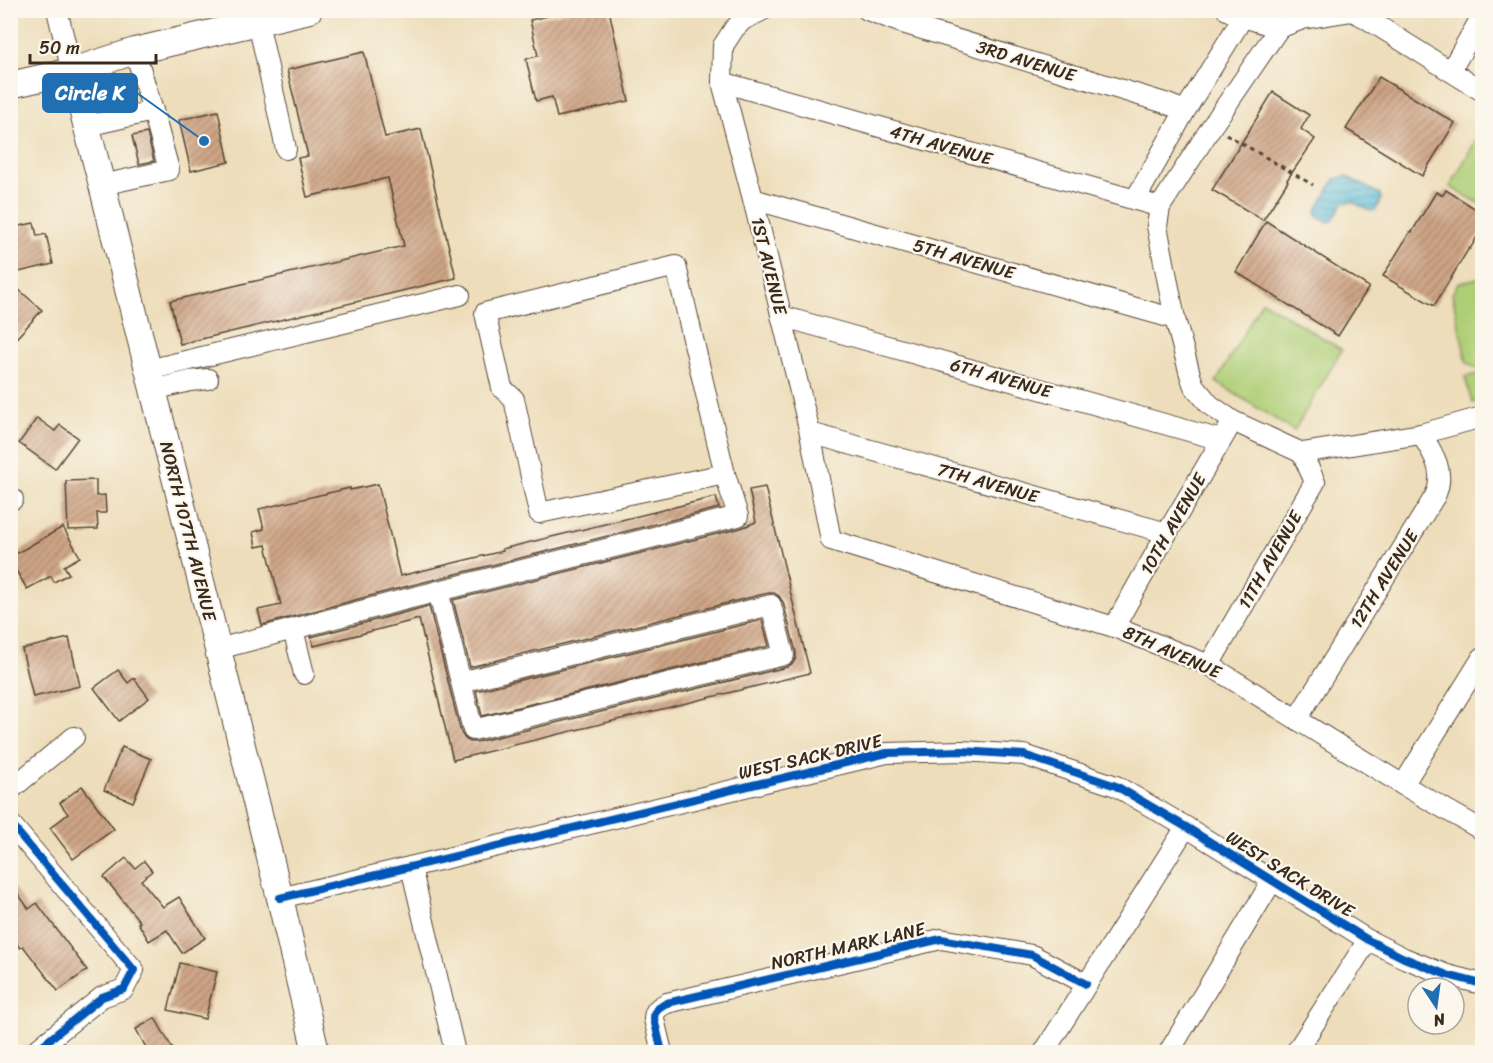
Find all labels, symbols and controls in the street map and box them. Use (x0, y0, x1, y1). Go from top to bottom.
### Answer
scale bar (30, 27, 156, 65)
street label: 3RD AVENUE (972, 31, 1081, 92)
text: 50 m (39, 32, 80, 64)
callout: Circle K (43, 74, 137, 112)
text: Circle K (54, 76, 127, 111)
street label: 4TH AVENUE (886, 115, 997, 175)
street label: 1ST AVENUE (741, 214, 797, 319)
street label: 5TH AVENUE (909, 229, 1020, 289)
street label: 6TH AVENUE (947, 348, 1056, 408)
street label: NORTH 107TH AVENUE (150, 438, 226, 625)
street label: 7TH AVENUE (934, 453, 1043, 513)
street label: 10TH AVENUE (1131, 466, 1216, 581)
street label: 11TH AVENUE (1229, 504, 1312, 615)
street label: 12TH AVENUE (1341, 522, 1428, 635)
street label: 8TH AVENUE (1118, 616, 1227, 688)
street label: WEST SACK DRIVE (735, 725, 886, 789)
street label: WEST SACK DRIVE (1219, 822, 1361, 927)
street label: NORTH MARK LANE (768, 912, 929, 979)
north arrow (1406, 976, 1466, 1036)
text: N (1430, 1005, 1449, 1036)

